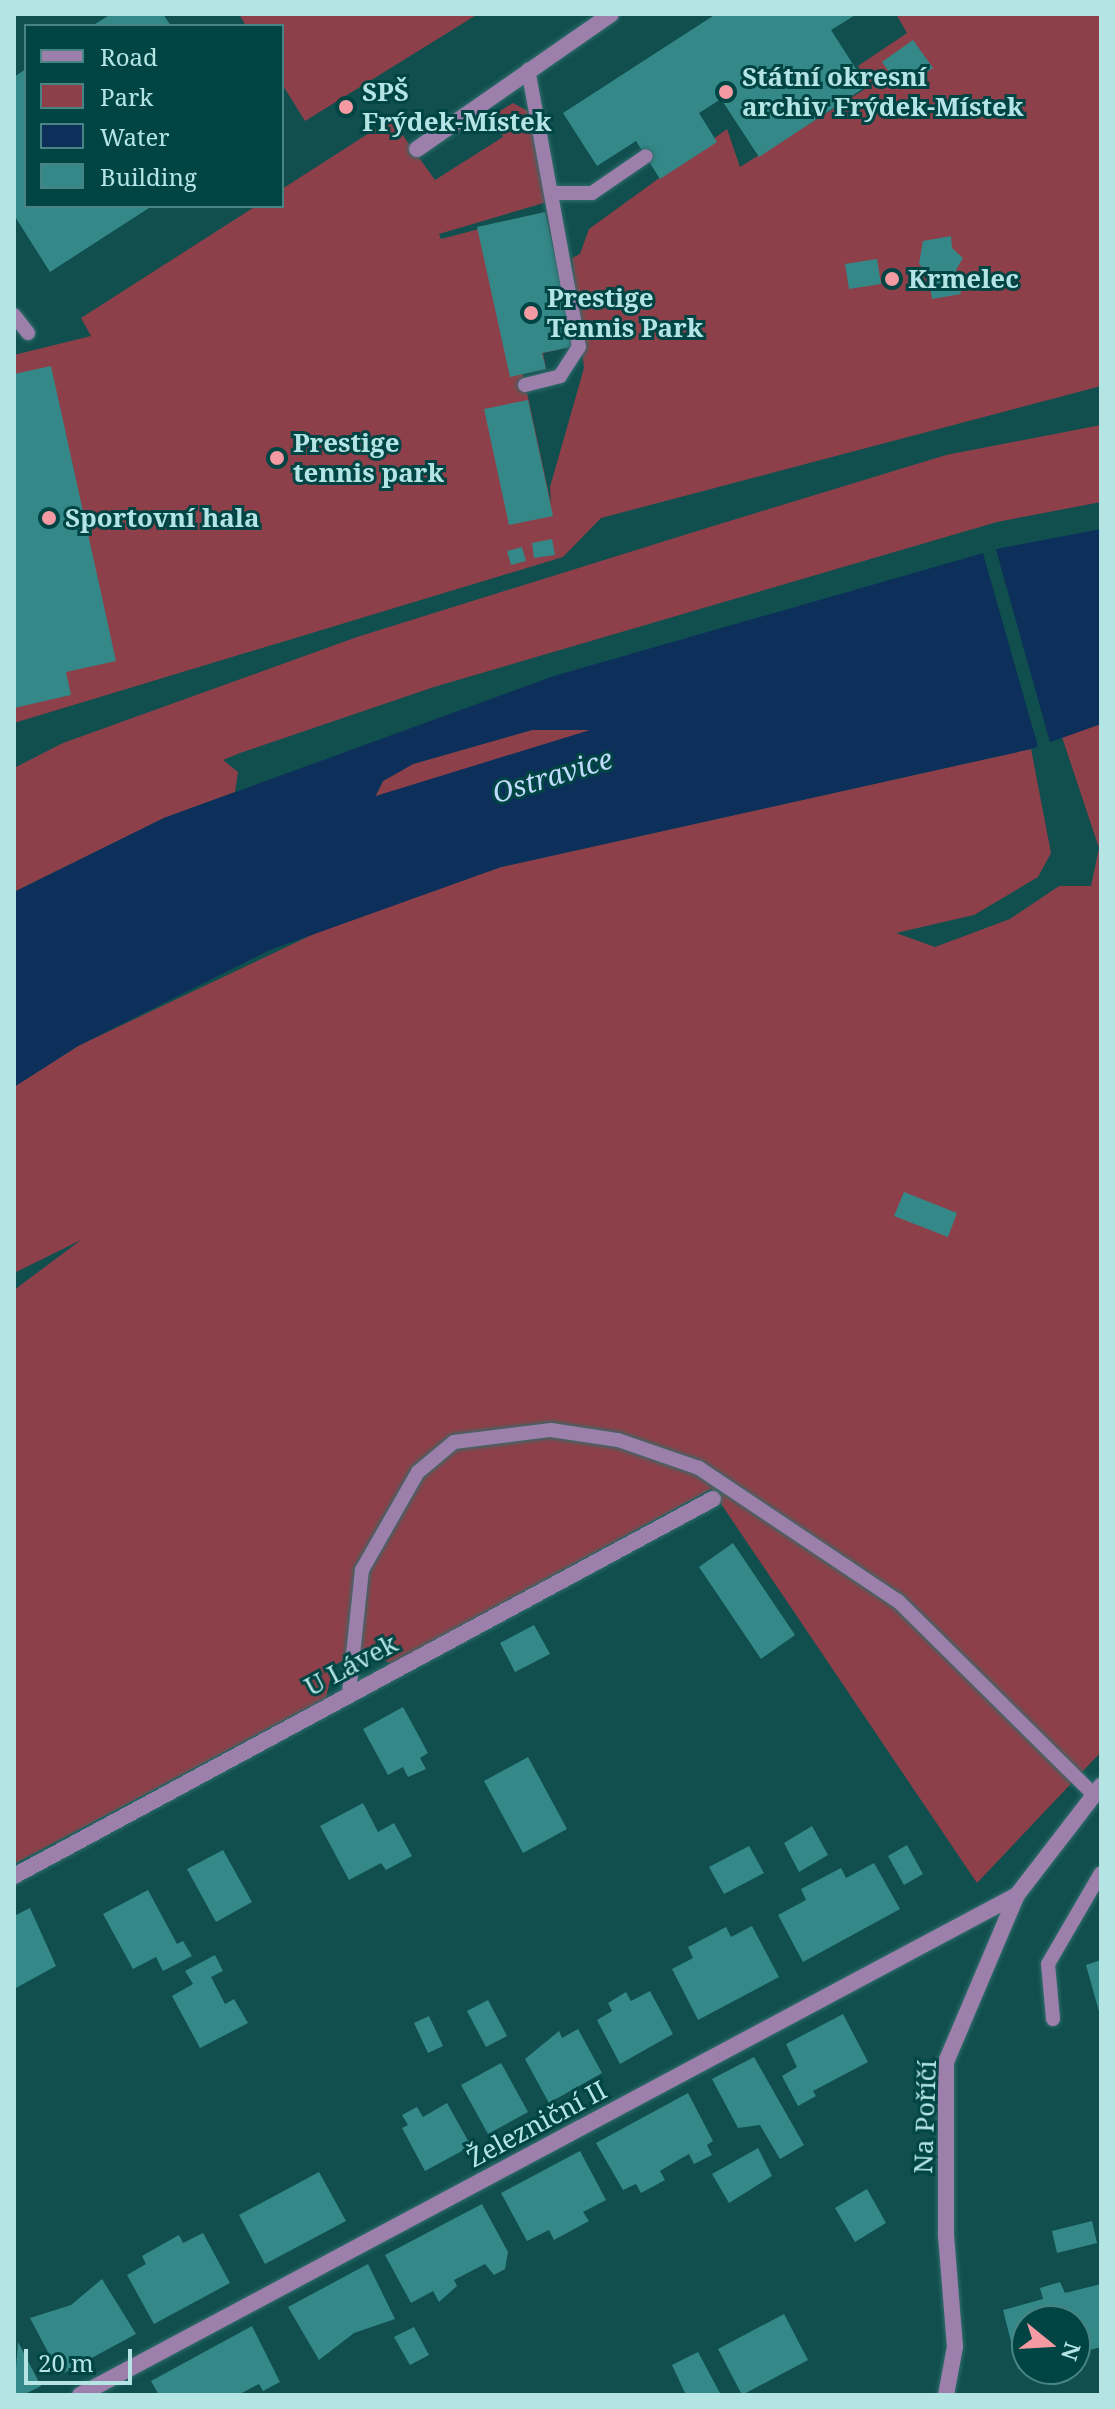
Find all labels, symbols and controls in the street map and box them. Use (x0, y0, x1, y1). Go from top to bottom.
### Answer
legend (24, 24, 284, 208)
text: Road (100, 40, 158, 73)
place label: Státní okresní archiv Frýdek-Místek (742, 61, 1023, 122)
place label: SPŠ Frýdek-Místek (362, 76, 552, 138)
text: Park (100, 80, 153, 113)
marker: Státní okresní archiv Frýdek-Místek (717, 83, 735, 101)
marker: SPŠ Frýdek-Místek (337, 98, 355, 116)
text: Water (100, 120, 170, 153)
text: Building (100, 160, 197, 193)
place label: Krmelec (908, 263, 1019, 295)
marker: Krmelec (883, 270, 901, 288)
place label: Prestige Tennis Park (547, 282, 703, 344)
marker: Prestige Tennis Park (522, 304, 540, 322)
place label: Prestige tennis park (293, 427, 444, 488)
marker: Prestige tennis park (268, 449, 286, 467)
place label: Sportovní hala (65, 502, 260, 534)
marker: Sportovní hala (40, 509, 58, 527)
water label: Ostravice (488, 741, 616, 809)
street label: U Lávek (299, 1628, 403, 1702)
street label: Na Poříčí (907, 2060, 943, 2174)
street label: Železniční II (462, 2074, 612, 2174)
north arrow (1011, 2305, 1091, 2385)
scale bar (28, 2333, 136, 2383)
text: N (1055, 2339, 1089, 2365)
text: 20 m (38, 2346, 94, 2379)

